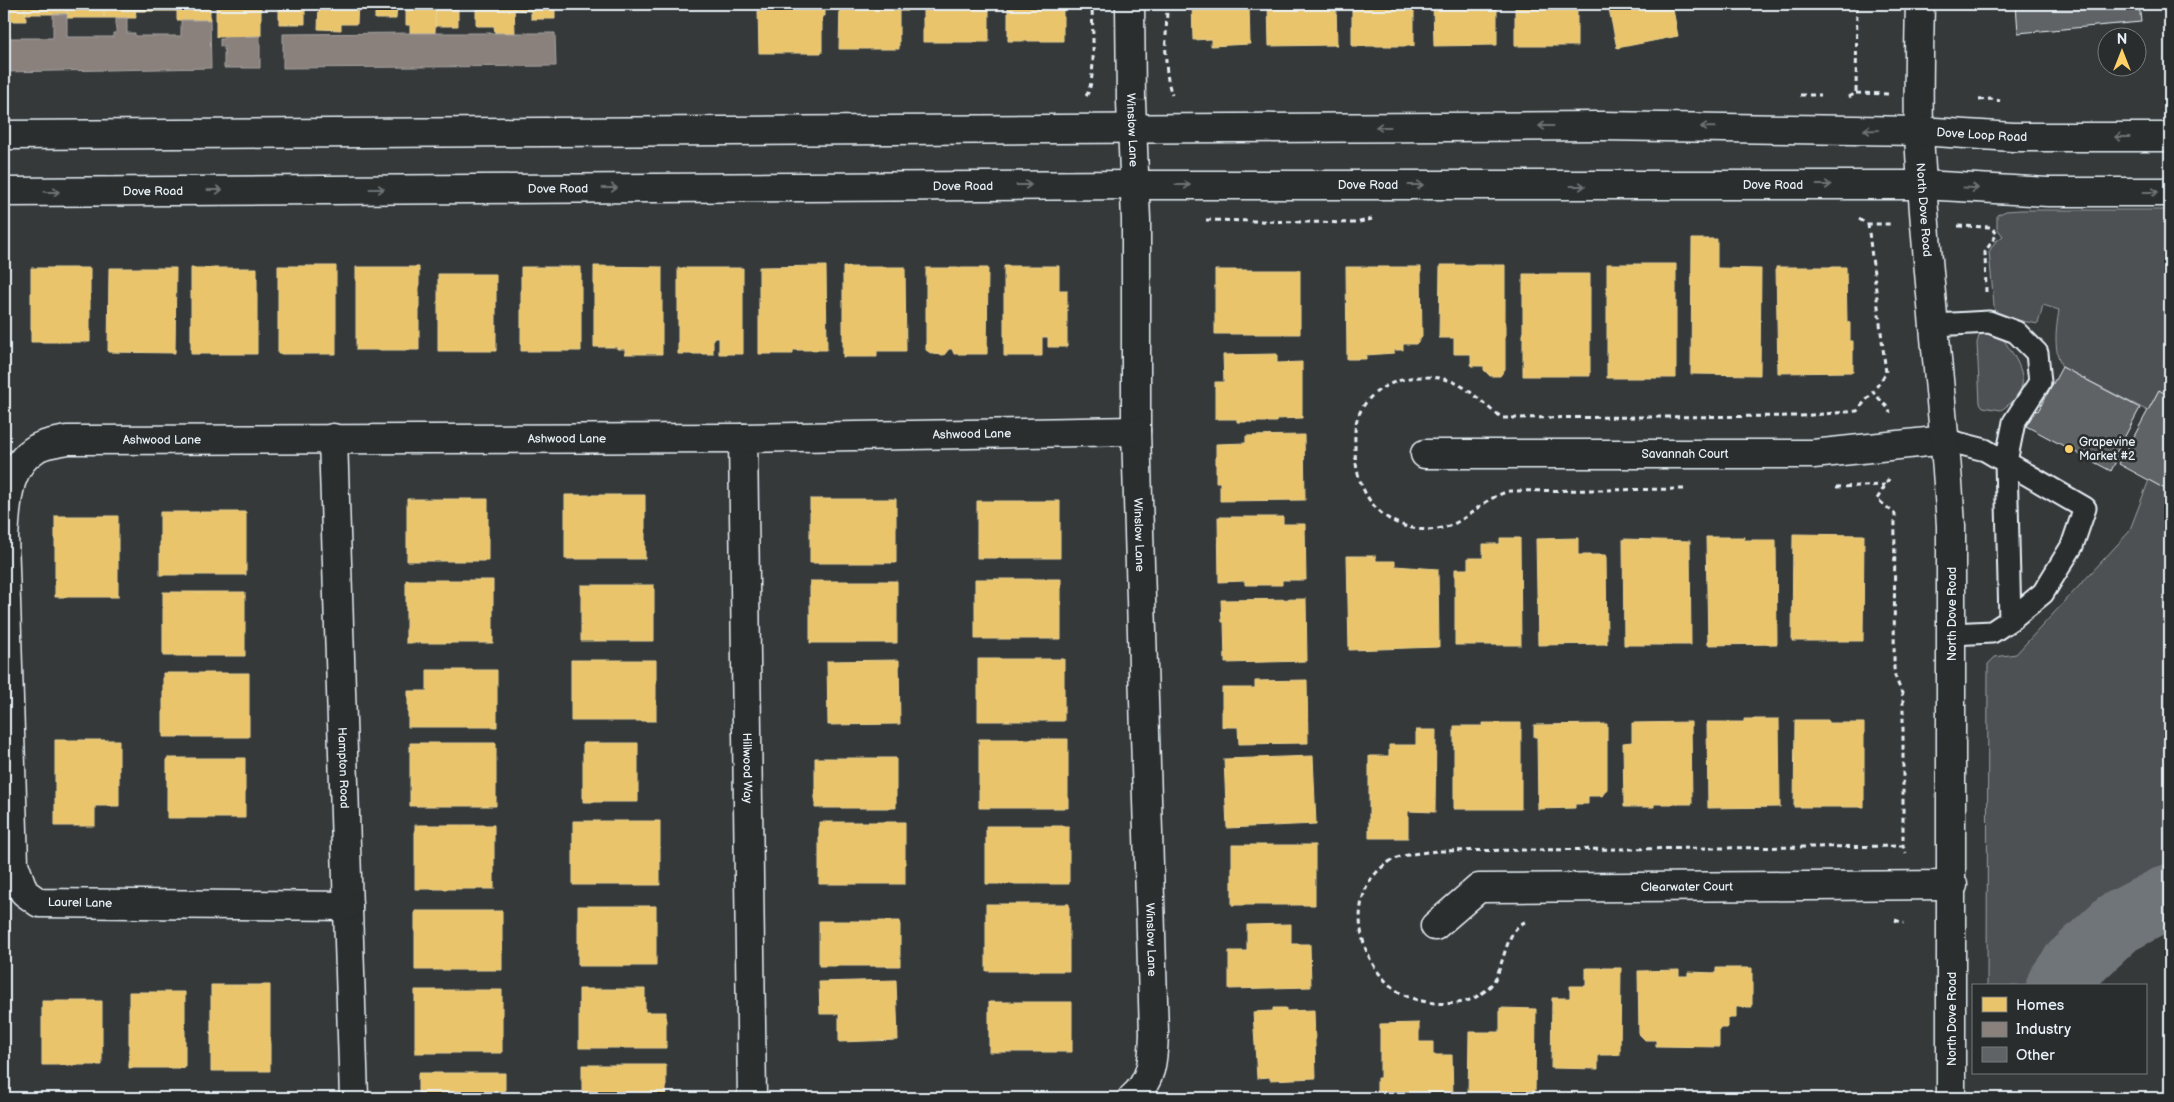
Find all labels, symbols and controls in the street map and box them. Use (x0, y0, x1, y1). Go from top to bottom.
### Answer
north arrow (2096, 28, 2146, 78)
text: N (2117, 31, 2127, 48)
street label: Winslow Lane (1123, 93, 1141, 167)
one-way arrow (1538, 121, 1554, 131)
one-way arrow (1700, 122, 1716, 132)
one-way arrow (1375, 123, 1391, 132)
one-way arrow (1863, 125, 1879, 135)
street label: Dove Loop Road (1936, 125, 2027, 145)
one-way arrow (2114, 132, 2130, 142)
street label: North Dove Road (1913, 162, 1935, 258)
street label: Dove Road (933, 178, 993, 194)
street label: Dove Road (1338, 178, 1398, 193)
street label: Dove Road (1743, 178, 1803, 193)
one-way arrow (1016, 180, 1032, 190)
one-way arrow (1175, 180, 1191, 190)
one-way arrow (1408, 180, 1424, 190)
one-way arrow (1816, 180, 1832, 190)
street label: Dove Road (528, 181, 588, 196)
one-way arrow (1570, 181, 1586, 191)
street label: Dove Road (123, 183, 183, 199)
one-way arrow (602, 183, 618, 193)
one-way arrow (1963, 184, 1979, 193)
one-way arrow (369, 185, 385, 194)
one-way arrow (207, 186, 223, 195)
one-way arrow (44, 187, 60, 196)
one-way arrow (2142, 187, 2159, 197)
street label: Ashwood Lane (933, 426, 1011, 442)
street label: Ashwood Lane (528, 431, 606, 446)
street label: Ashwood Lane (123, 432, 201, 447)
place label: Grapevine Market #2 (2079, 435, 2135, 464)
marker: Grapevine Market #2 (2063, 443, 2075, 455)
street label: Savannah Court (1642, 447, 1729, 462)
street label: Winslow Lane (1131, 498, 1148, 572)
street label: North Dove Road (1945, 567, 1960, 661)
street label: Hampton Road (335, 727, 352, 809)
street label: Hillwood Way (740, 732, 755, 804)
street label: Clearwater Court (1641, 879, 1733, 894)
street label: Laurel Lane (48, 895, 112, 911)
street label: Winslow Lane (1143, 903, 1160, 977)
street label: North Dove Road (1945, 972, 1960, 1066)
legend (1972, 984, 2146, 1074)
text: Homes (2016, 996, 2065, 1015)
text: Industry (2016, 1020, 2071, 1039)
text: Other (2016, 1046, 2055, 1065)

